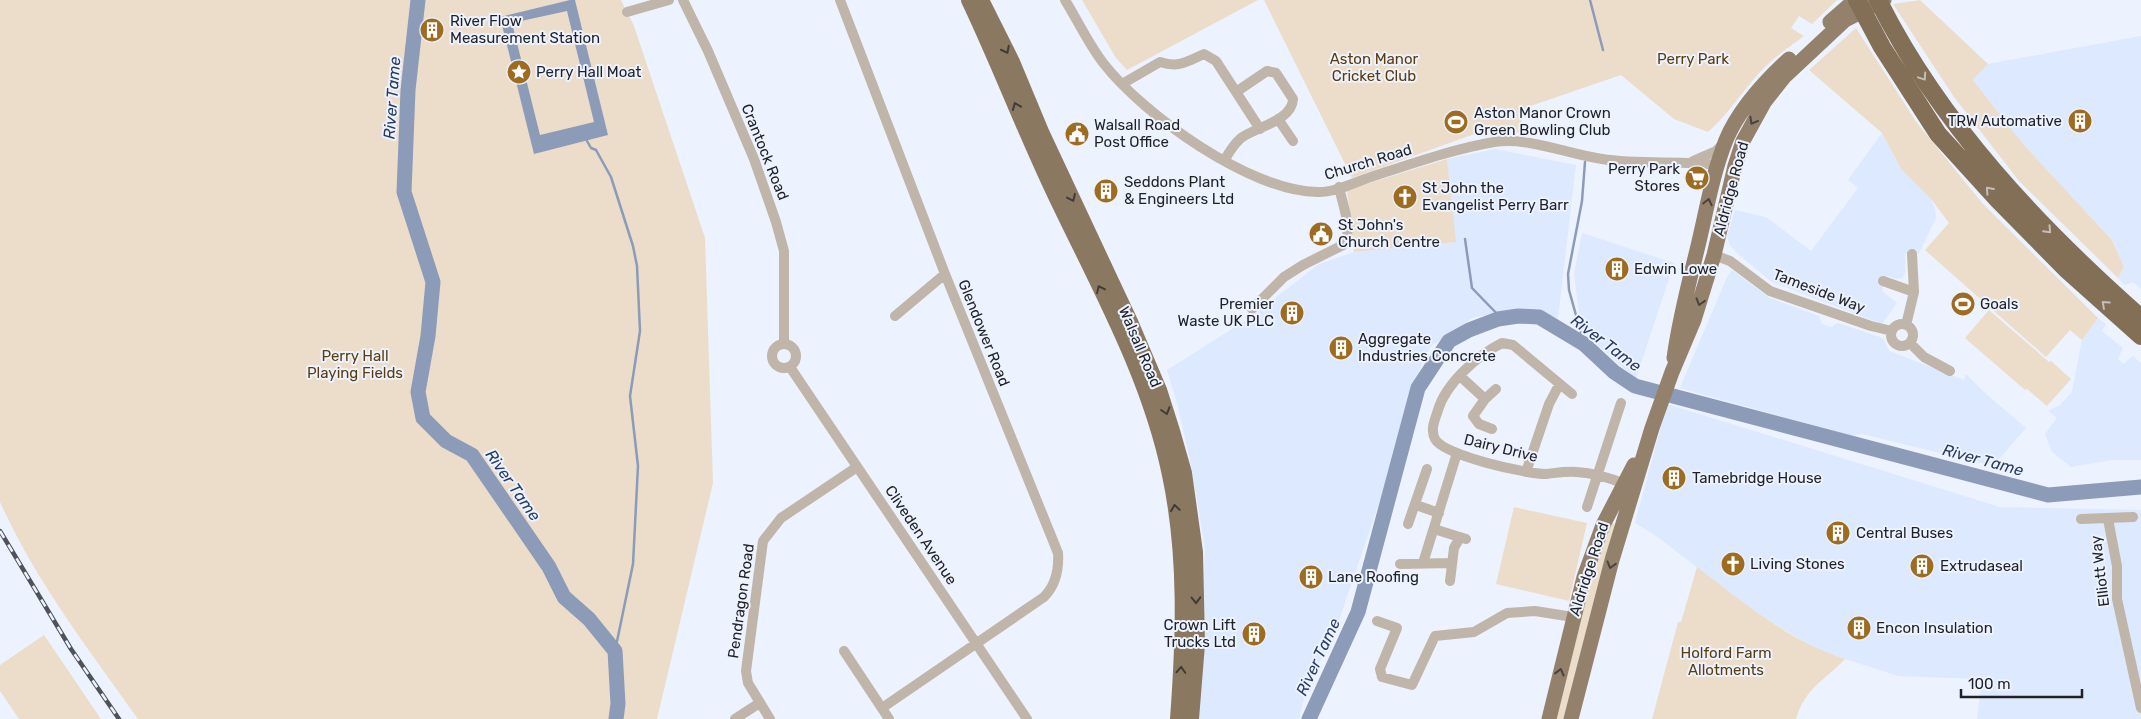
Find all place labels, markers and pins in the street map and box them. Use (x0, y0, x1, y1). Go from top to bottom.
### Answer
place label: River Flow Measurement Station (450, 12, 600, 47)
building icon: River Flow Measurement Station (419, 17, 445, 43)
place icon: Perry Hall Moat (506, 59, 532, 85)
place label: Perry Hall Moat (536, 63, 642, 81)
place label: Aston Manor Crown Green Bowling Club (1474, 104, 1611, 139)
building icon: TRW Automative (2067, 108, 2093, 134)
sports icon: Aston Manor Crown Green Bowling Club (1443, 109, 1469, 135)
place label: TRW Automative (1948, 112, 2062, 130)
place label: Walsall Road Post Office (1094, 116, 1180, 151)
public building icon: Walsall Road Post Office (1064, 121, 1090, 147)
place label: Perry Park Stores (1608, 160, 1680, 195)
supermarket icon: Perry Park Stores (1684, 165, 1710, 191)
place label: Seddons Plant & Engineers Ltd (1124, 173, 1234, 208)
building icon: Seddons Plant & Engineers Ltd (1093, 178, 1119, 204)
place label: St John the Evangelist Perry Barr (1422, 179, 1569, 214)
church icon: St John the Evangelist Perry Barr (1392, 184, 1418, 210)
place label: St John's Church Centre (1338, 216, 1440, 251)
public building icon: St John's Church Centre (1308, 221, 1334, 247)
building icon: Edwin Lowe (1604, 256, 1630, 282)
place label: Edwin Lowe (1634, 260, 1717, 278)
sports icon: Goals (1950, 291, 1976, 317)
place label: Premier Waste UK PLC (1177, 295, 1274, 330)
place label: Goals (1980, 295, 2019, 313)
building icon: Premier Waste UK PLC (1279, 300, 1305, 326)
place label: Aggregate Industries Concrete (1358, 330, 1496, 365)
building icon: Aggregate Industries Concrete (1328, 335, 1354, 361)
building icon: Tamebridge House (1661, 465, 1687, 491)
place label: Tamebridge House (1692, 469, 1822, 487)
building icon: Central Buses (1825, 520, 1851, 546)
place label: Central Buses (1856, 524, 1954, 542)
church icon: Living Stones (1720, 551, 1746, 577)
building icon: Extrudaseal (1909, 553, 1935, 579)
place label: Living Stones (1750, 555, 1845, 573)
place label: Extrudaseal (1940, 557, 2023, 575)
building icon: Lane Roofing (1298, 564, 1324, 590)
place label: Lane Roofing (1328, 568, 1419, 586)
building icon: Encon Insulation (1846, 615, 1872, 641)
place label: Crown Lift Trucks Ltd (1164, 616, 1236, 651)
place label: Encon Insulation (1876, 619, 1993, 637)
building icon: Crown Lift Trucks Ltd (1241, 621, 1267, 647)

